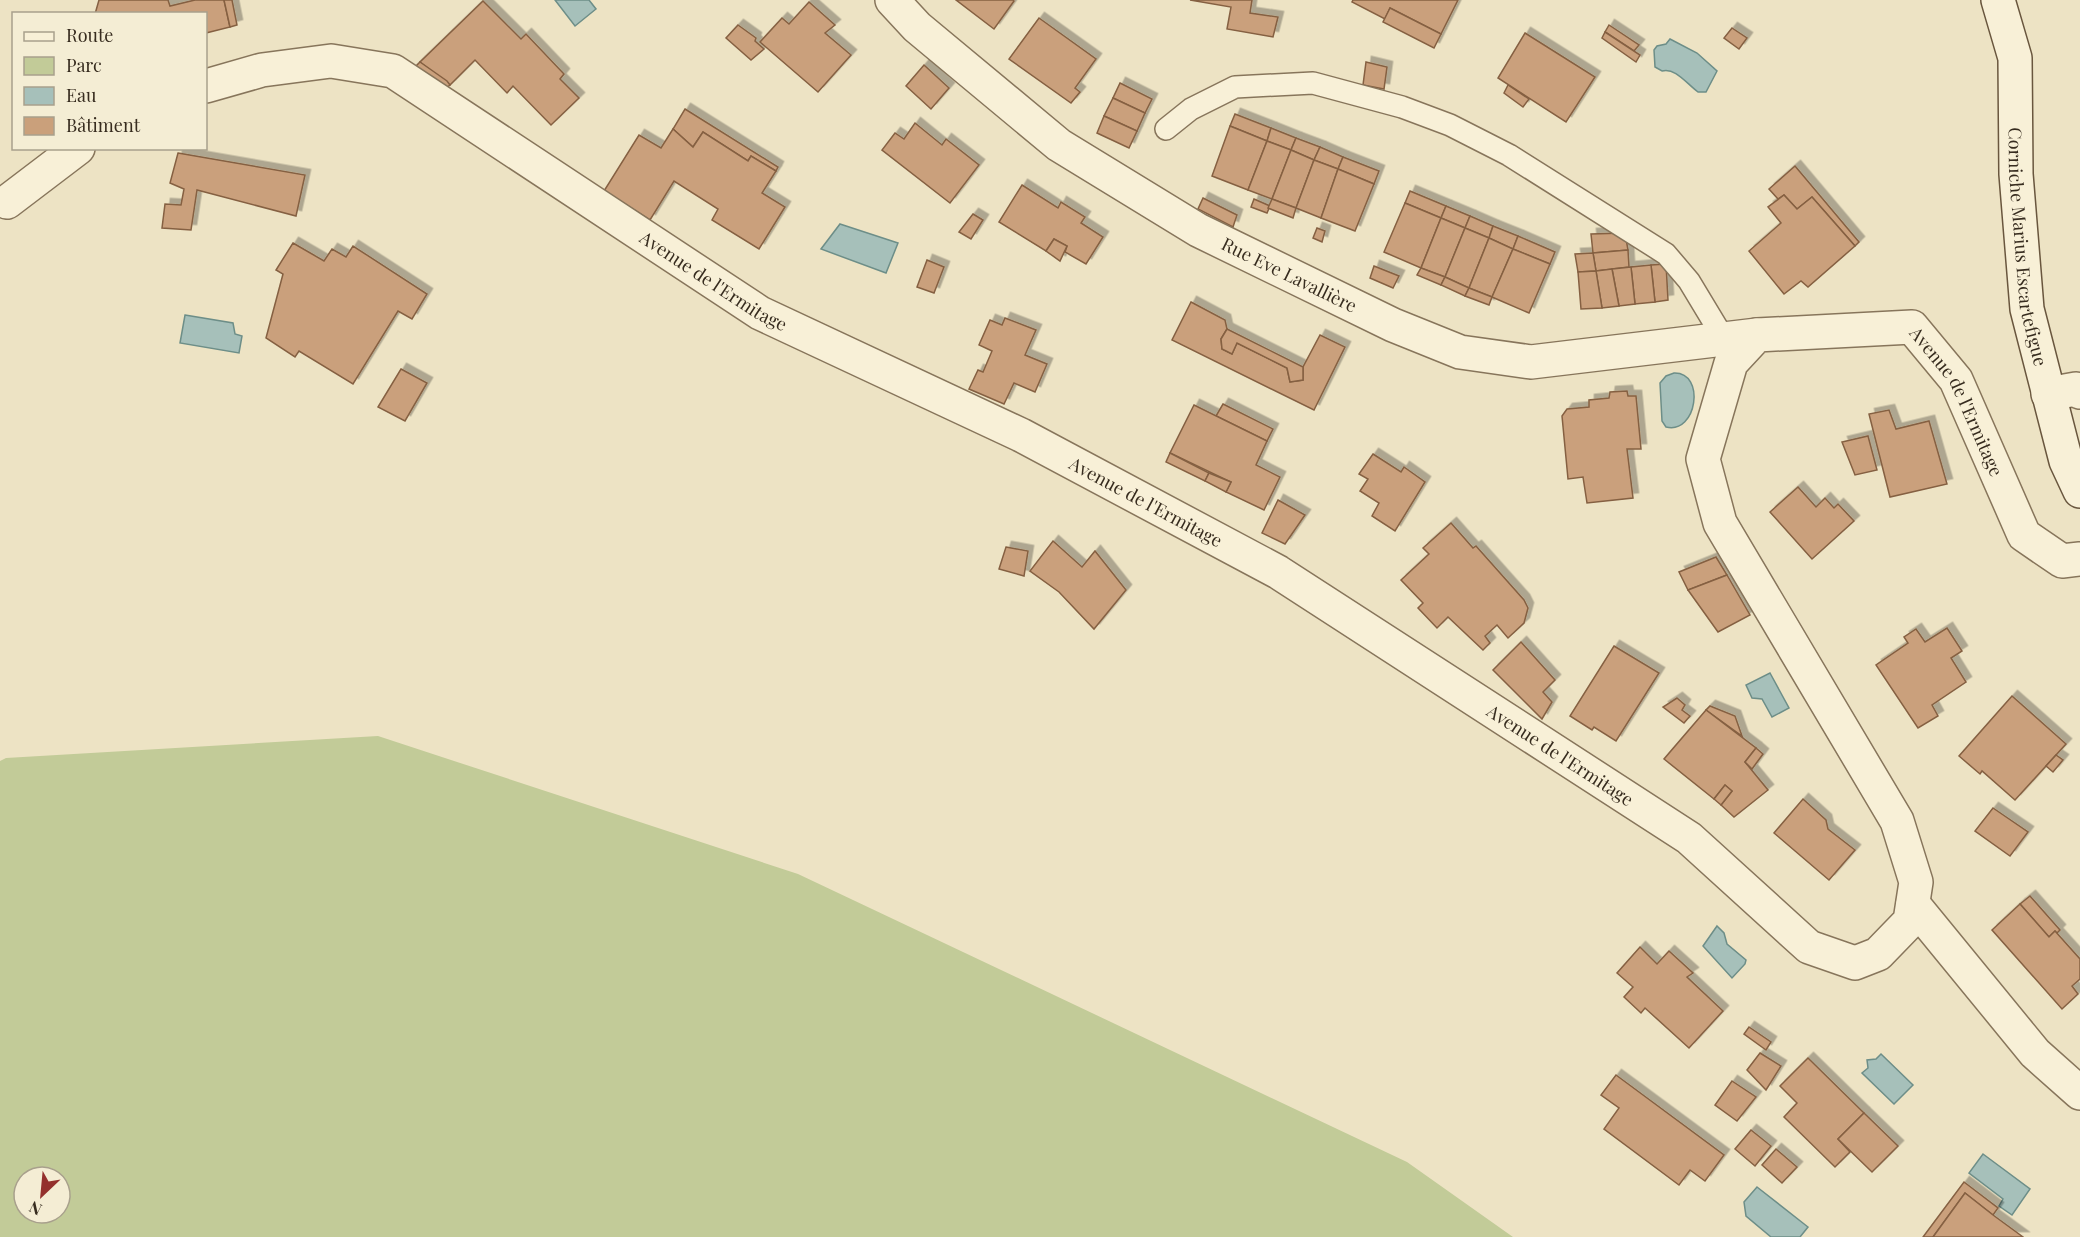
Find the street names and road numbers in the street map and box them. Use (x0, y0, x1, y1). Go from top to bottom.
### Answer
street label: Corniche Marius Escartefigue (2004, 127, 2053, 369)
street label: Avenue de l'Ermitage (635, 225, 791, 336)
street label: Rue Eve Lavallière (1218, 231, 1361, 318)
street label: Avenue de l'Ermitage (1904, 321, 2009, 480)
street label: Avenue de l'Ermitage (1064, 451, 1227, 552)
street label: Avenue de l'Ermitage (1482, 698, 1638, 811)

